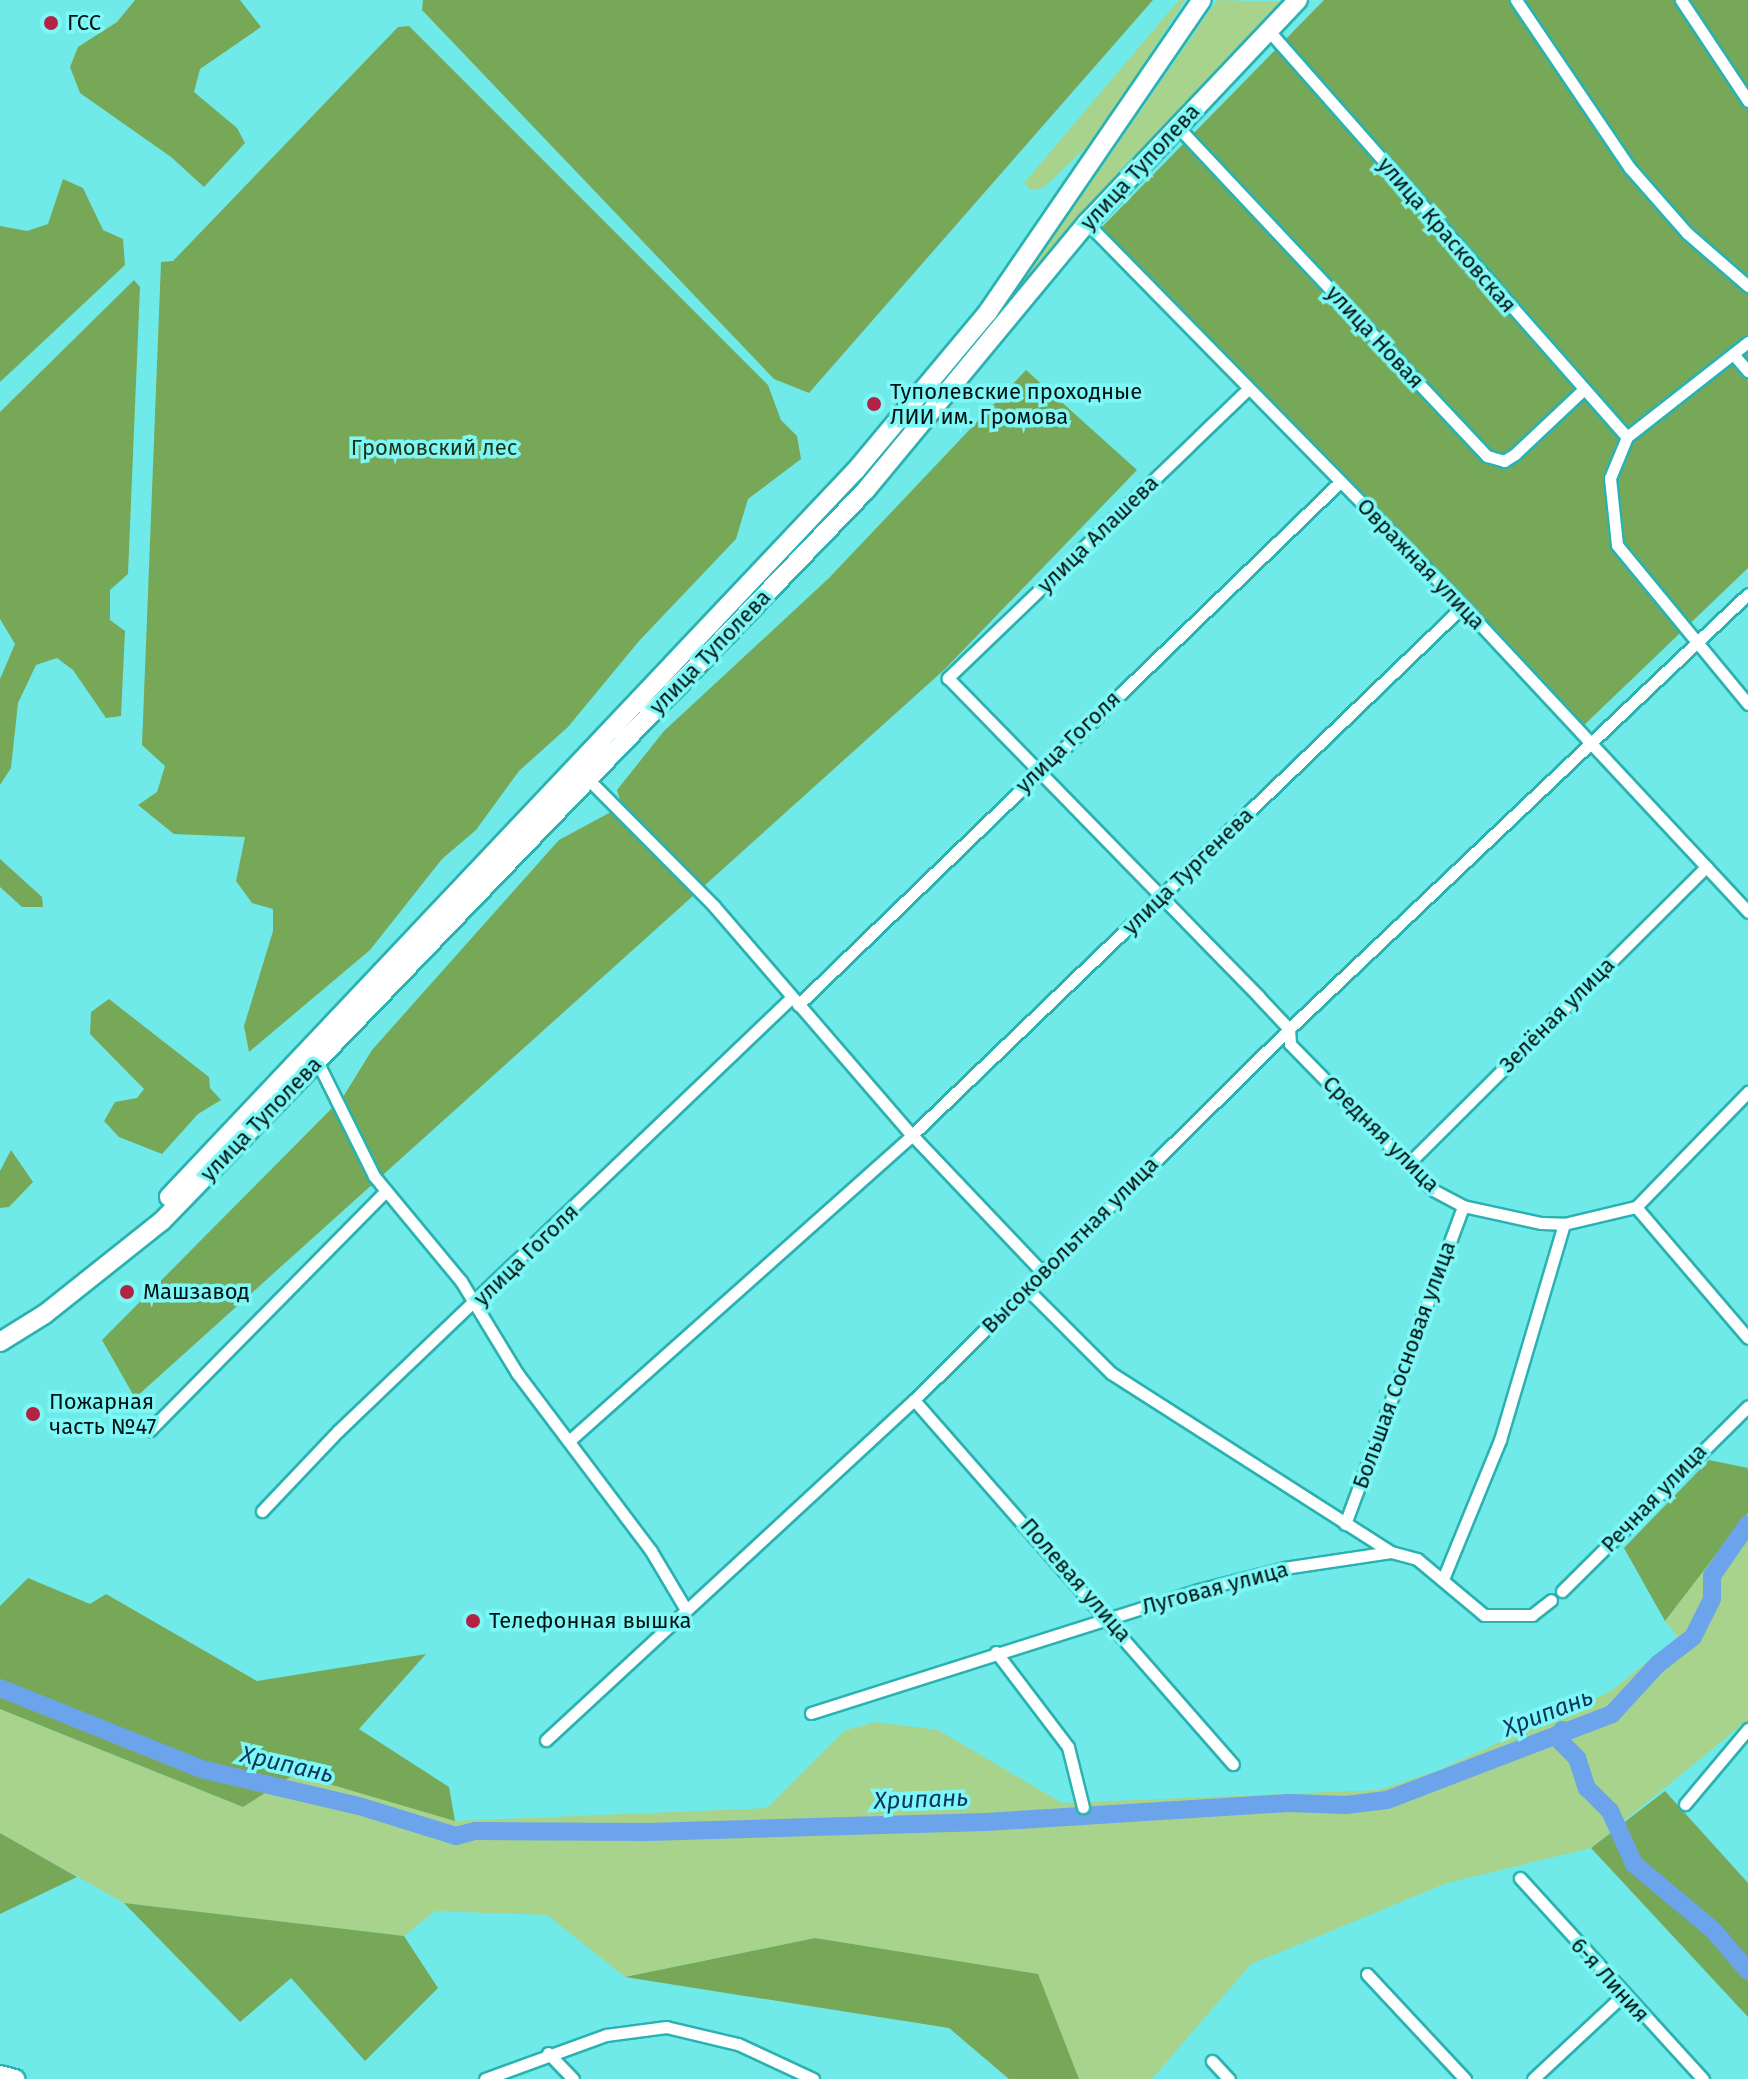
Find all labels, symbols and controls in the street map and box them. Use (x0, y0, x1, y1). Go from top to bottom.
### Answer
place label: ГСС (67, 10, 101, 36)
marker: ГСС (42, 14, 60, 32)
street label: улица Туполева (1075, 98, 1205, 236)
street label: улица Красковская (1372, 152, 1522, 318)
street label: улица Новая (1321, 280, 1429, 394)
place label: Туполевские проходные ЛИИ им. Громова (890, 378, 1142, 430)
marker: Туполевские проходные ЛИИ им. Громова (865, 395, 883, 413)
park label: Громовский лес (351, 435, 517, 461)
street label: улица Алашева (1032, 470, 1164, 598)
street label: Овражная улица (1352, 493, 1490, 635)
street label: улица Туполева (644, 584, 776, 720)
street label: улица Гоголя (1010, 686, 1126, 798)
street label: улица Тургенева (1117, 802, 1259, 940)
street label: Зелёная улица (1494, 952, 1620, 1078)
street label: улица Туполева (195, 1051, 327, 1187)
street label: Средняя улица (1317, 1070, 1445, 1198)
street label: Высоковольтная улица (976, 1151, 1164, 1339)
street label: улица Гоголя (468, 1199, 584, 1311)
street label: Большая Сосновая улица (1347, 1238, 1461, 1492)
place label: Машзавод (143, 1279, 250, 1305)
marker: Машзавод (118, 1283, 136, 1301)
place label: Пожарная часть №47 (49, 1388, 156, 1440)
marker: Пожарная часть №47 (24, 1405, 42, 1423)
street label: Речная улица (1596, 1438, 1712, 1558)
street label: Полевая улица (1015, 1513, 1137, 1647)
street label: Луговая улица (1139, 1556, 1291, 1620)
place label: Телефонная вышка (489, 1608, 692, 1634)
marker: Телефонная вышка (464, 1612, 482, 1630)
water label: Хрипань (1499, 1683, 1597, 1743)
water label: Хрипань (238, 1740, 336, 1790)
water label: Хрипань (873, 1784, 969, 1816)
street label: 6-я Линия (1565, 1932, 1655, 2028)

